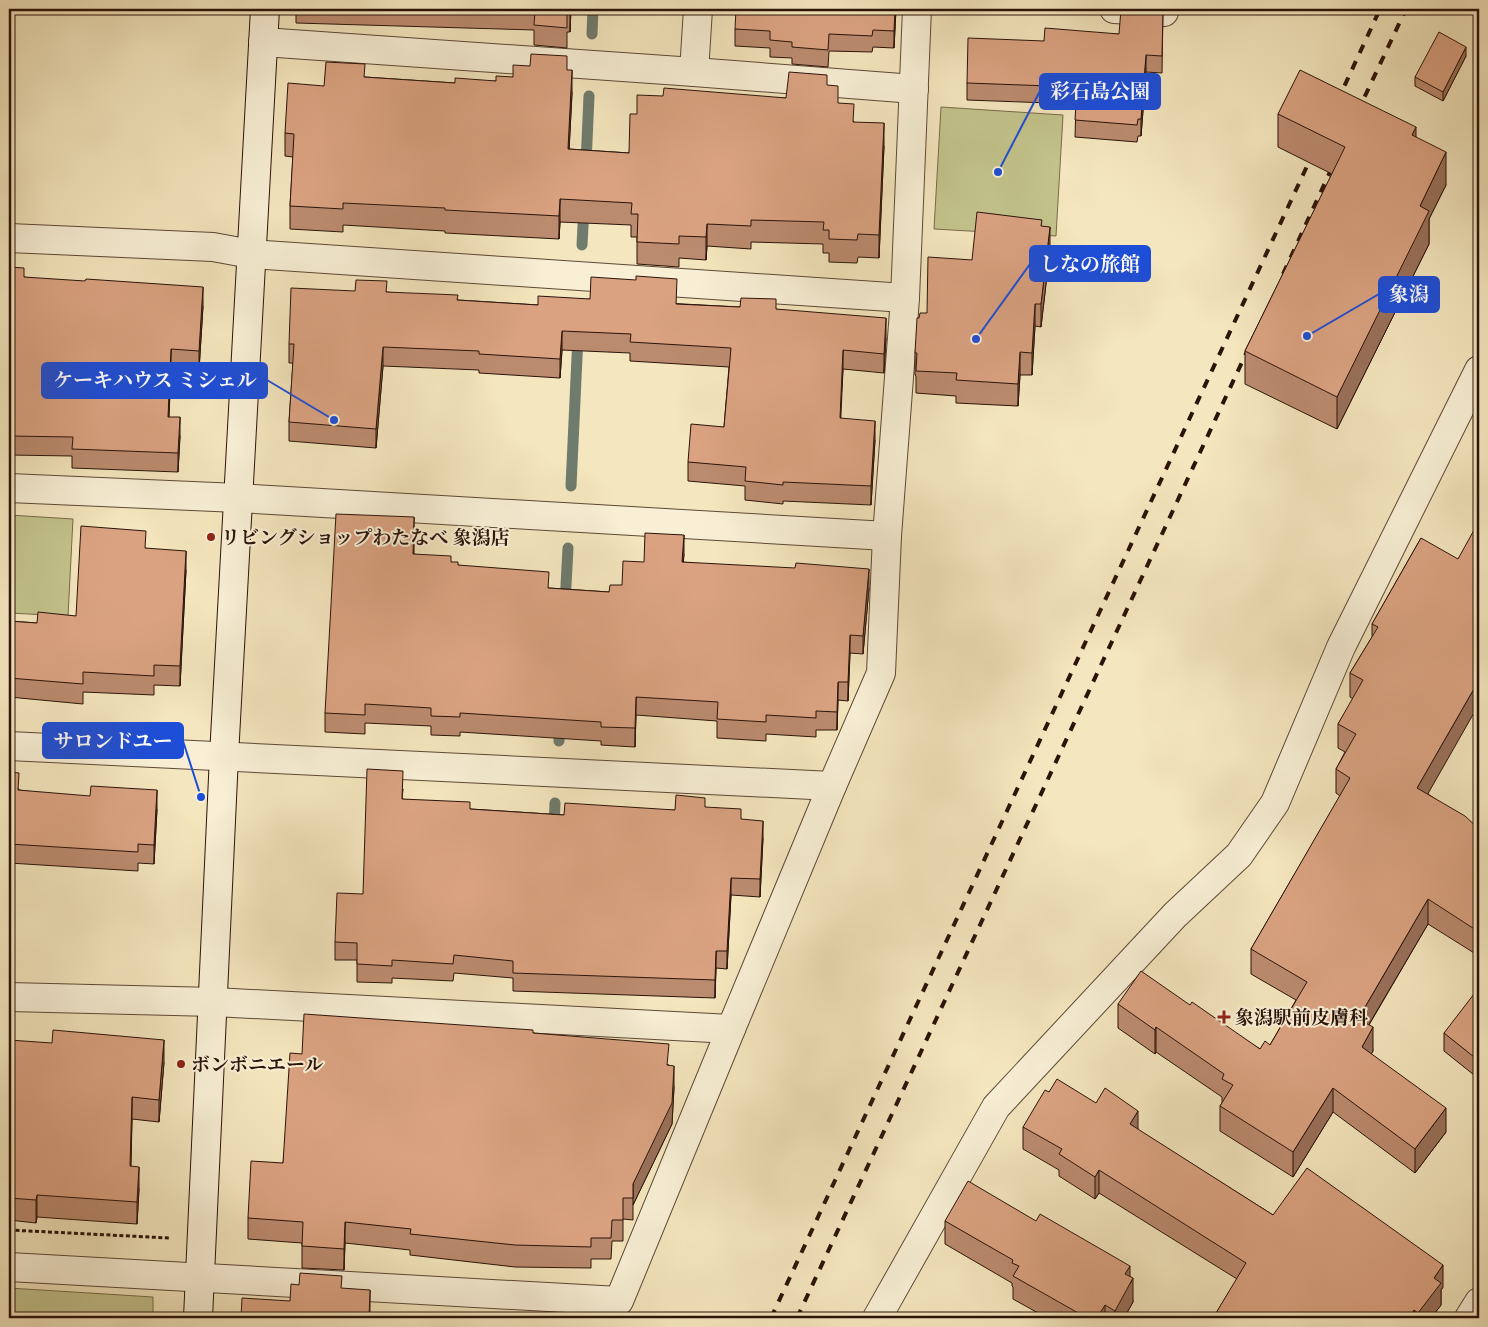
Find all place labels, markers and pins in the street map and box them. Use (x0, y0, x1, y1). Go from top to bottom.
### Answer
callout: 彩石島公園 (1040, 74, 1160, 109)
callout: しなの旅館 (1030, 246, 1150, 281)
callout: 象潟 (1379, 277, 1439, 312)
callout: ケーキハウス ミシェル (42, 363, 267, 398)
place label: リビングショップわたなべ 象潟店 (221, 525, 510, 550)
marker: リビングショップわたなべ 象潟店 (205, 531, 217, 543)
callout: サロンドユー (43, 723, 183, 758)
place label: 象潟駅前皮膚科 (1235, 1005, 1368, 1030)
marker: 象潟駅前皮膚科 (1217, 1010, 1231, 1024)
place label: ボンボニエール (191, 1052, 324, 1077)
marker: ボンボニエール (175, 1058, 187, 1070)

